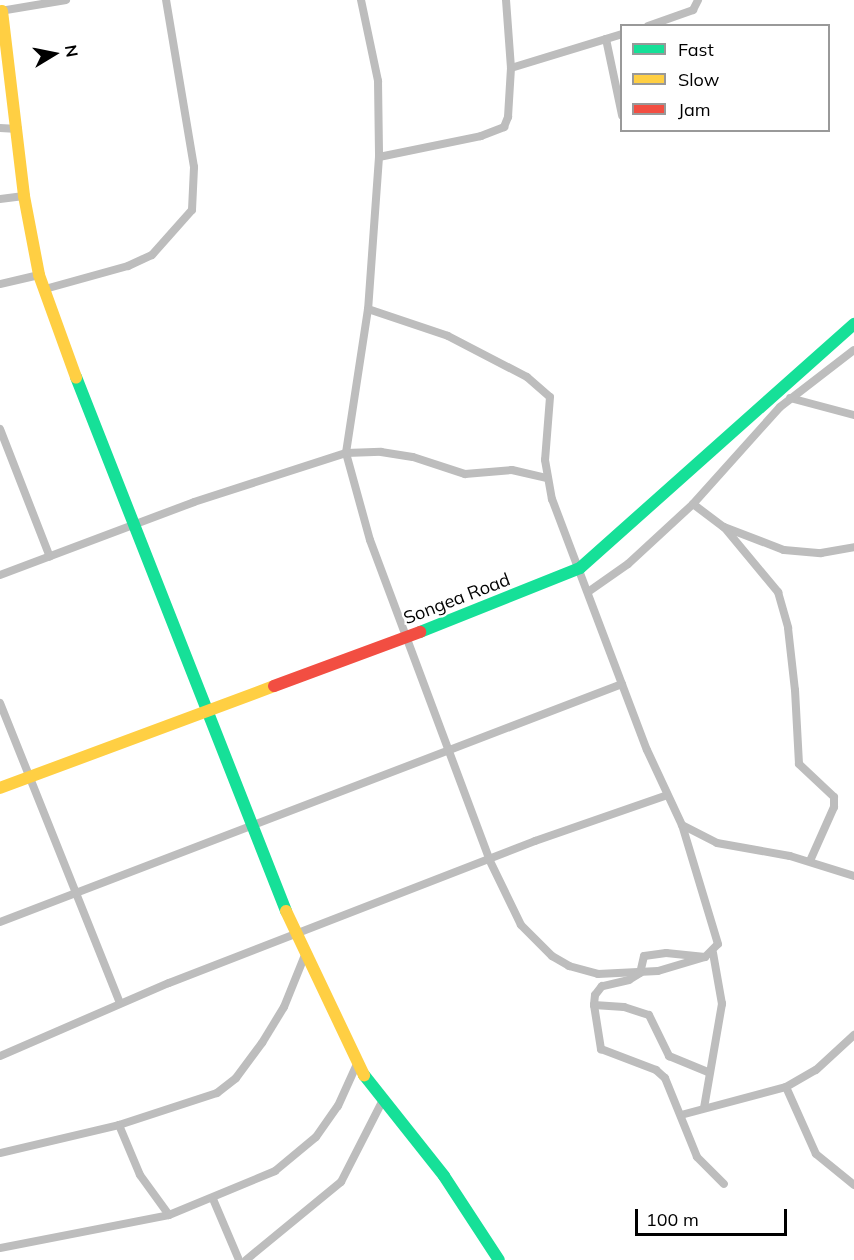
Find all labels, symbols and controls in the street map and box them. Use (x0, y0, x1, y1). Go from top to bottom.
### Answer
north arrow (24, 24, 84, 84)
legend (620, 24, 830, 132)
text: Fast (678, 38, 714, 61)
text: N (61, 43, 83, 59)
text: Slow (678, 68, 719, 91)
text: Jam (678, 98, 711, 121)
street label: Songea Road (401, 569, 513, 629)
scale bar (638, 1197, 790, 1235)
text: 100 m (646, 1208, 699, 1231)

